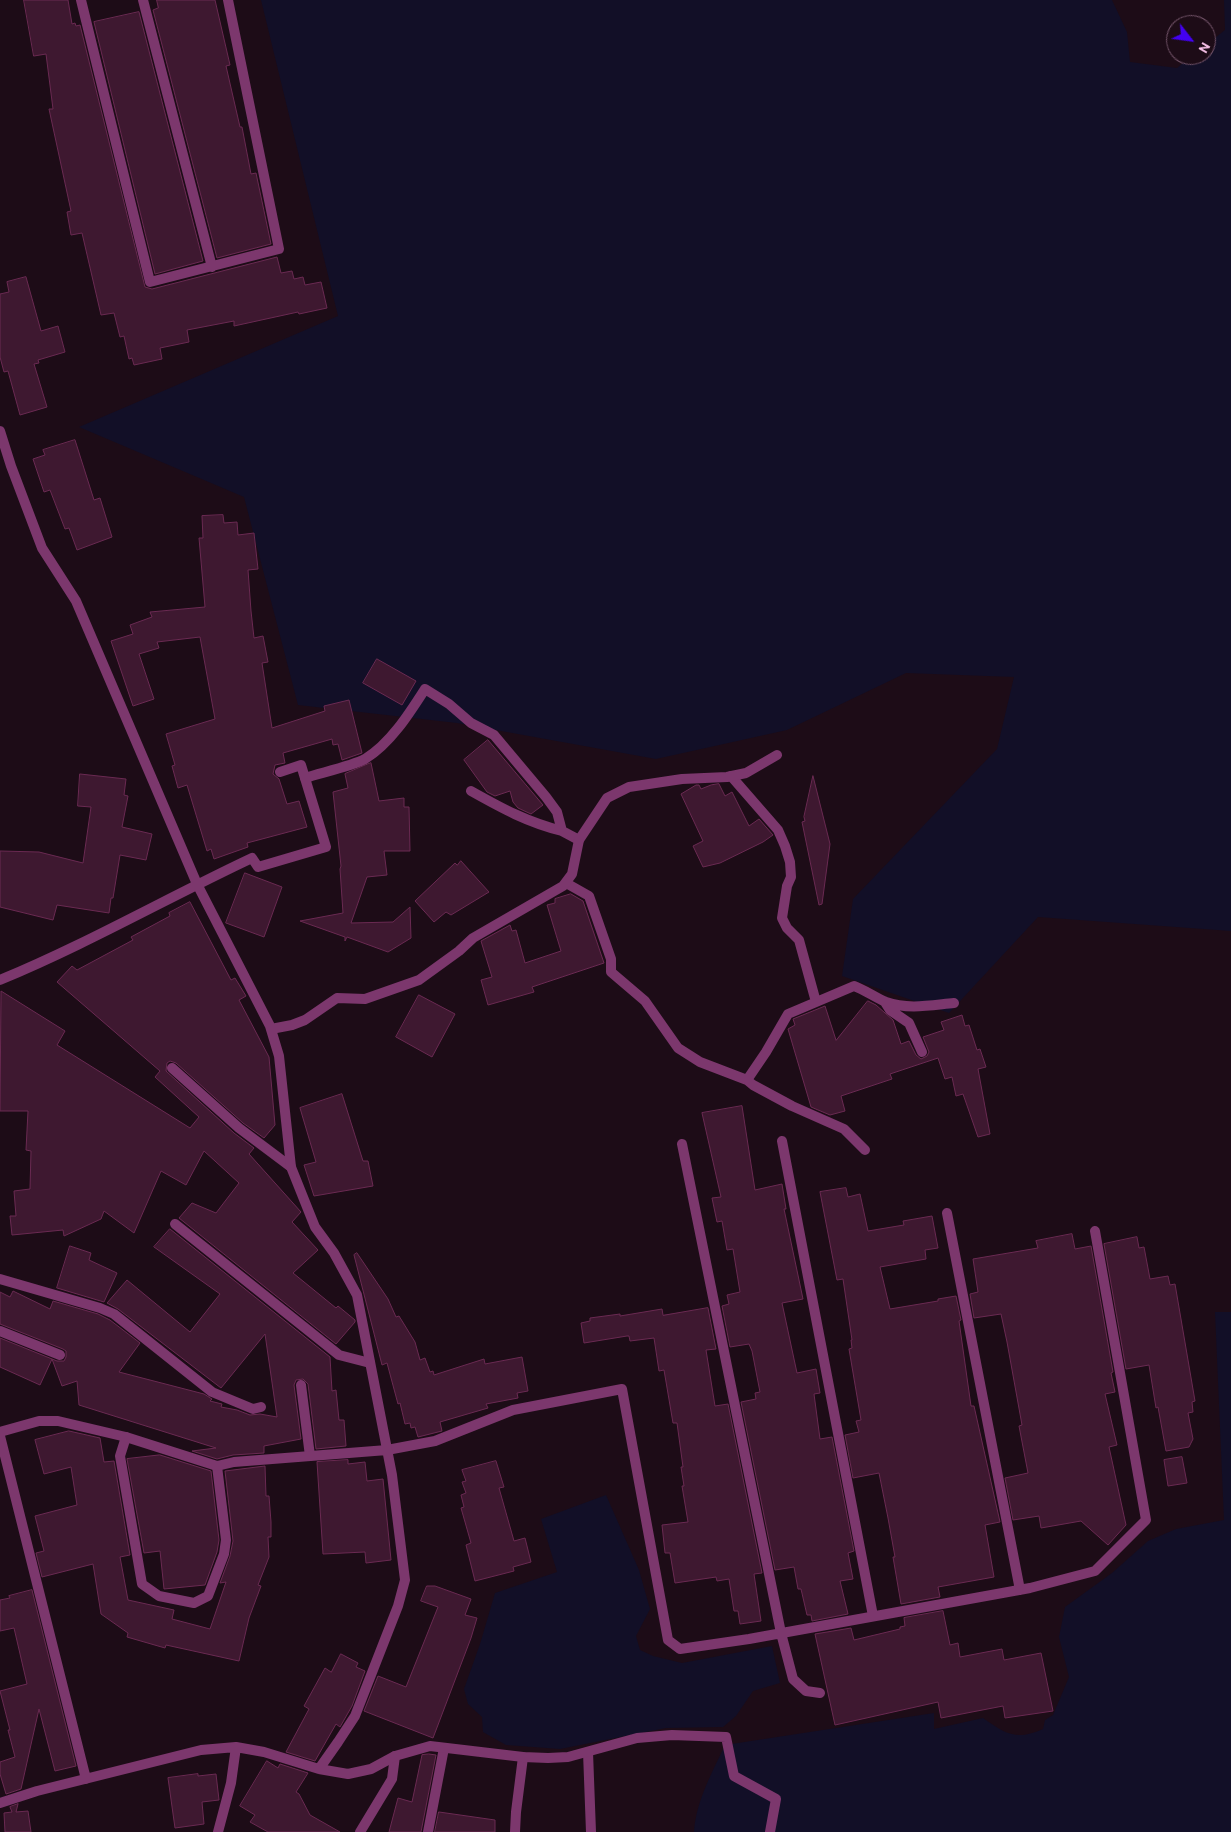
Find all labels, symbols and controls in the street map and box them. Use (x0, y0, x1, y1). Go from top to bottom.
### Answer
north arrow (1166, 15, 1216, 65)
text: N (1194, 39, 1213, 56)

